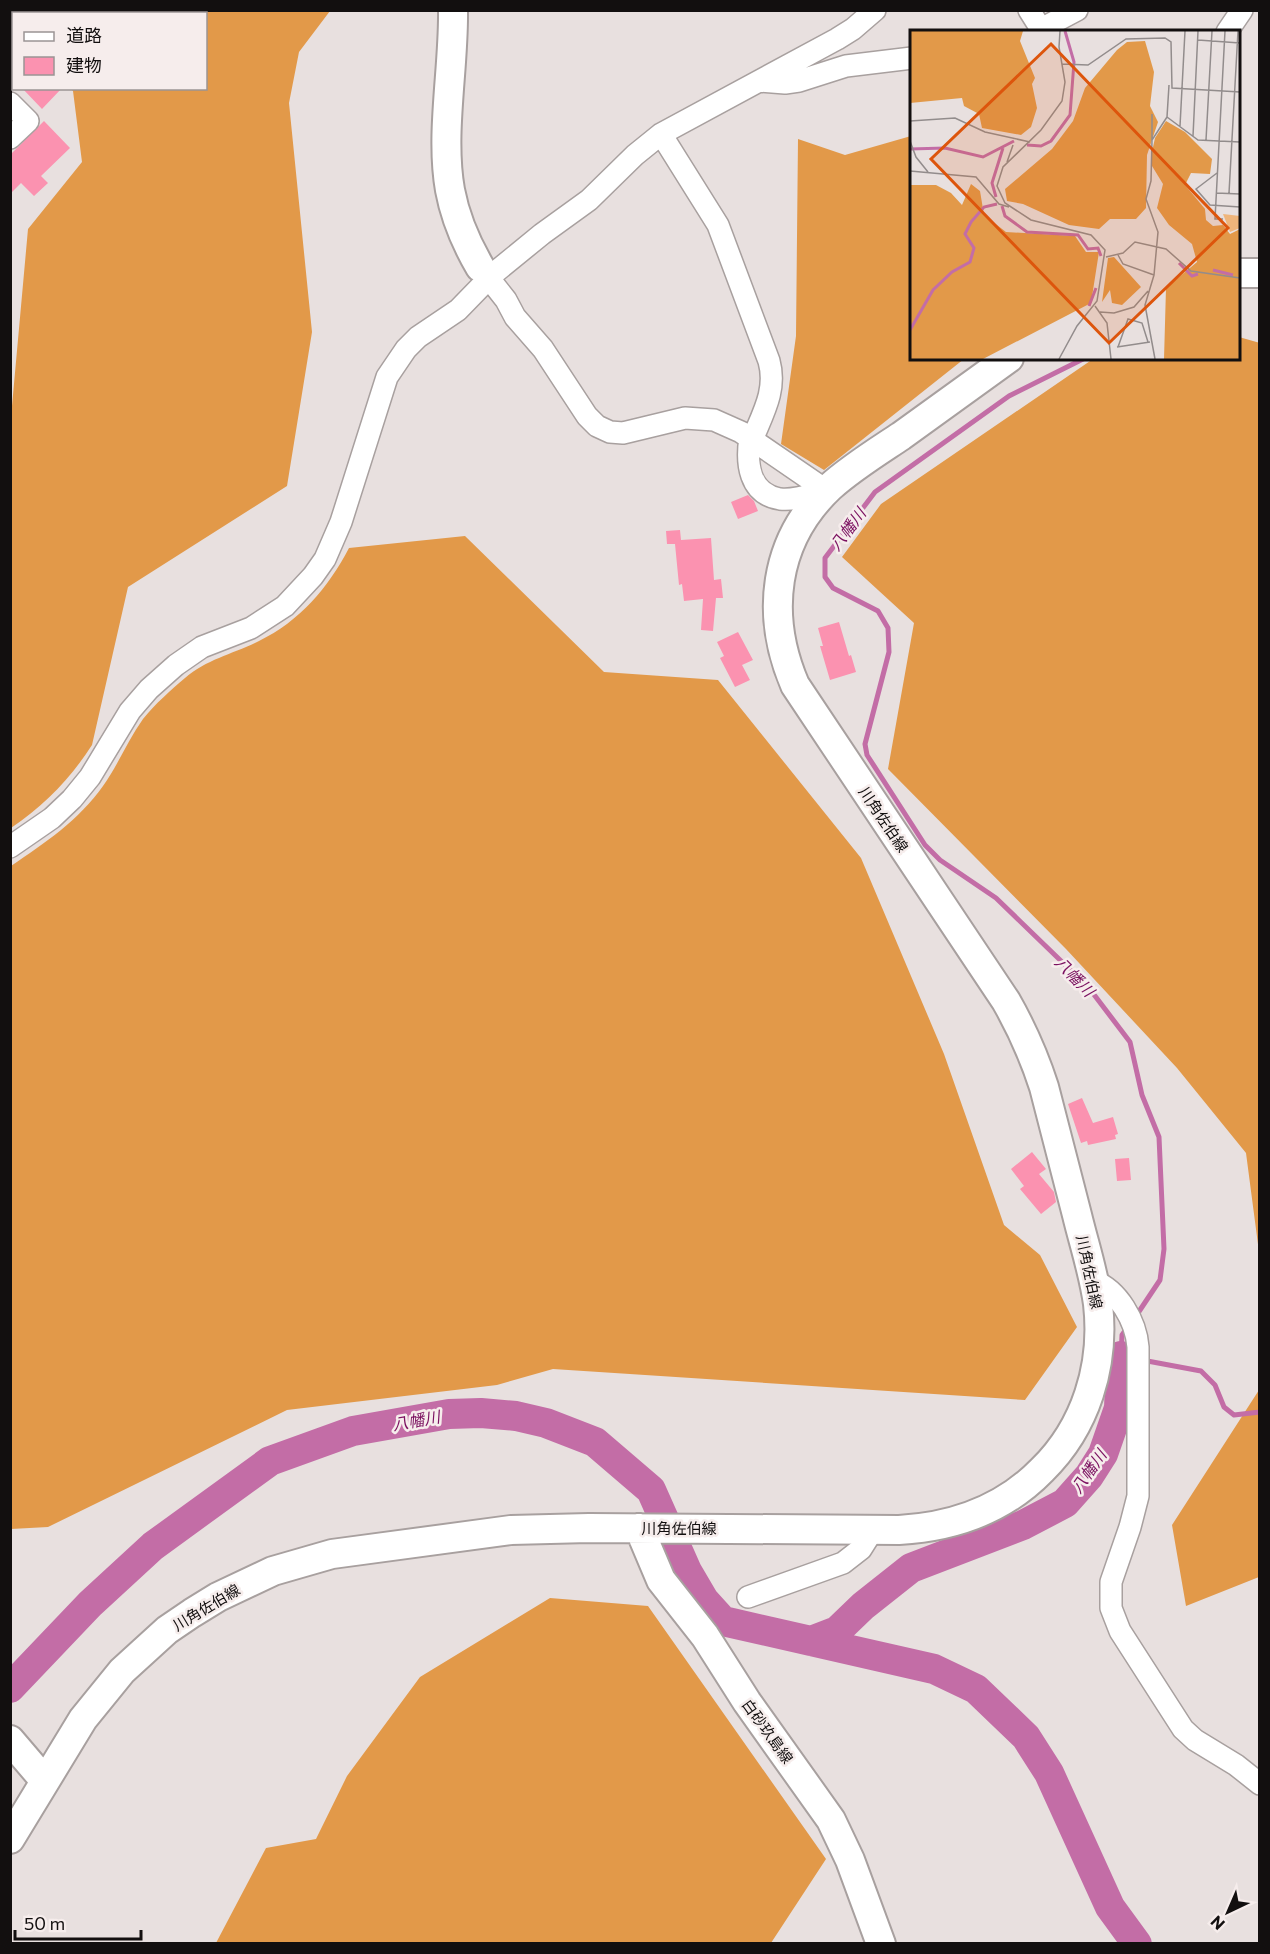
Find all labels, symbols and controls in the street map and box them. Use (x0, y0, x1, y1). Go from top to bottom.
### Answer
legend (12, 12, 207, 90)
text: 道路 (66, 24, 102, 46)
inset map (910, 30, 1240, 360)
text: 建物 (66, 54, 102, 76)
water label: 八幡川 (825, 503, 870, 554)
street label: 川角佐伯線 (856, 783, 912, 855)
water label: 八幡川 (1051, 952, 1100, 1001)
street label: 川角佐伯線 (1073, 1233, 1107, 1311)
water label: 八幡川 (391, 1406, 443, 1434)
water label: 八幡川 (1066, 1444, 1111, 1496)
street label: 川角佐伯線 (641, 1519, 717, 1537)
street label: 川角佐伯線 (169, 1580, 243, 1634)
street label: 白砂玖島線 (739, 1695, 797, 1767)
north arrow (1198, 1882, 1258, 1942)
scale bar (15, 1903, 141, 1941)
text: 50 m (24, 1912, 65, 1934)
text: N (1206, 1912, 1228, 1934)

